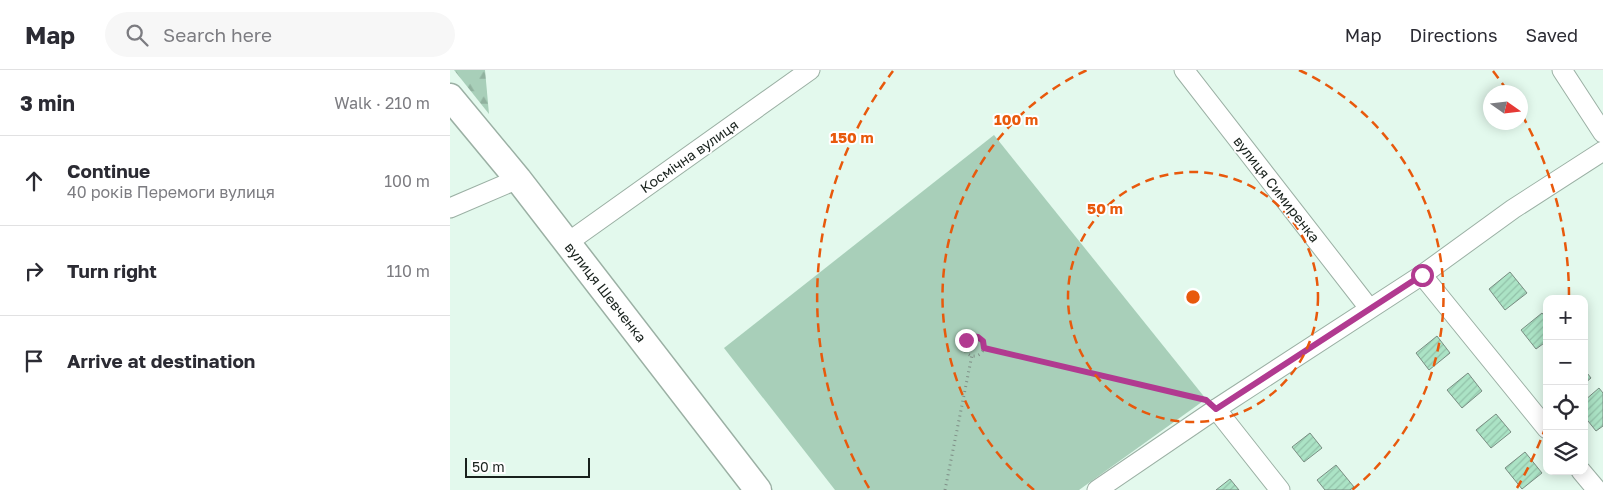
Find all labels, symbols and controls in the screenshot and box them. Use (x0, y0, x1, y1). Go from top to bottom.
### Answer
search box (105, 12, 455, 57)
text: Map (25, 20, 75, 49)
icon: search (123, 21, 151, 49)
text: Search here (163, 23, 272, 46)
text: Map (1345, 24, 1381, 46)
text: Directions (1409, 24, 1497, 46)
text: Saved (1525, 24, 1578, 46)
north arrow (1483, 85, 1528, 130)
text: 3 min (20, 90, 75, 116)
text: Walk · 210 m (334, 93, 430, 113)
text: 100 m (994, 110, 1038, 128)
street label: Космічна вулиця (637, 116, 741, 196)
text: 150 m (830, 128, 874, 146)
street label: вулиця Симиренка (1230, 133, 1324, 245)
text: Continue (67, 159, 150, 182)
icon: ahead (20, 167, 48, 195)
text: 100 m (384, 171, 430, 191)
text: 40 років Перемоги вулиця (67, 182, 275, 202)
text: 50 m (1087, 199, 1123, 217)
street label: вулиця Шевченка (562, 239, 650, 345)
icon: right (20, 257, 48, 285)
text: Turn right (67, 259, 157, 282)
text: 110 m (386, 261, 430, 281)
route start (1411, 264, 1434, 287)
centre of rings (1184, 288, 1202, 306)
map controls (1543, 295, 1588, 475)
button: + (1543, 295, 1588, 340)
route end (955, 329, 978, 352)
button: − (1543, 340, 1588, 385)
icon: arrive (20, 347, 48, 375)
text: Arrive at destination (67, 349, 255, 372)
button: locate (1543, 385, 1588, 430)
button: layers (1543, 430, 1588, 475)
scale bar (465, 455, 590, 478)
text: 50 m (472, 458, 505, 475)

